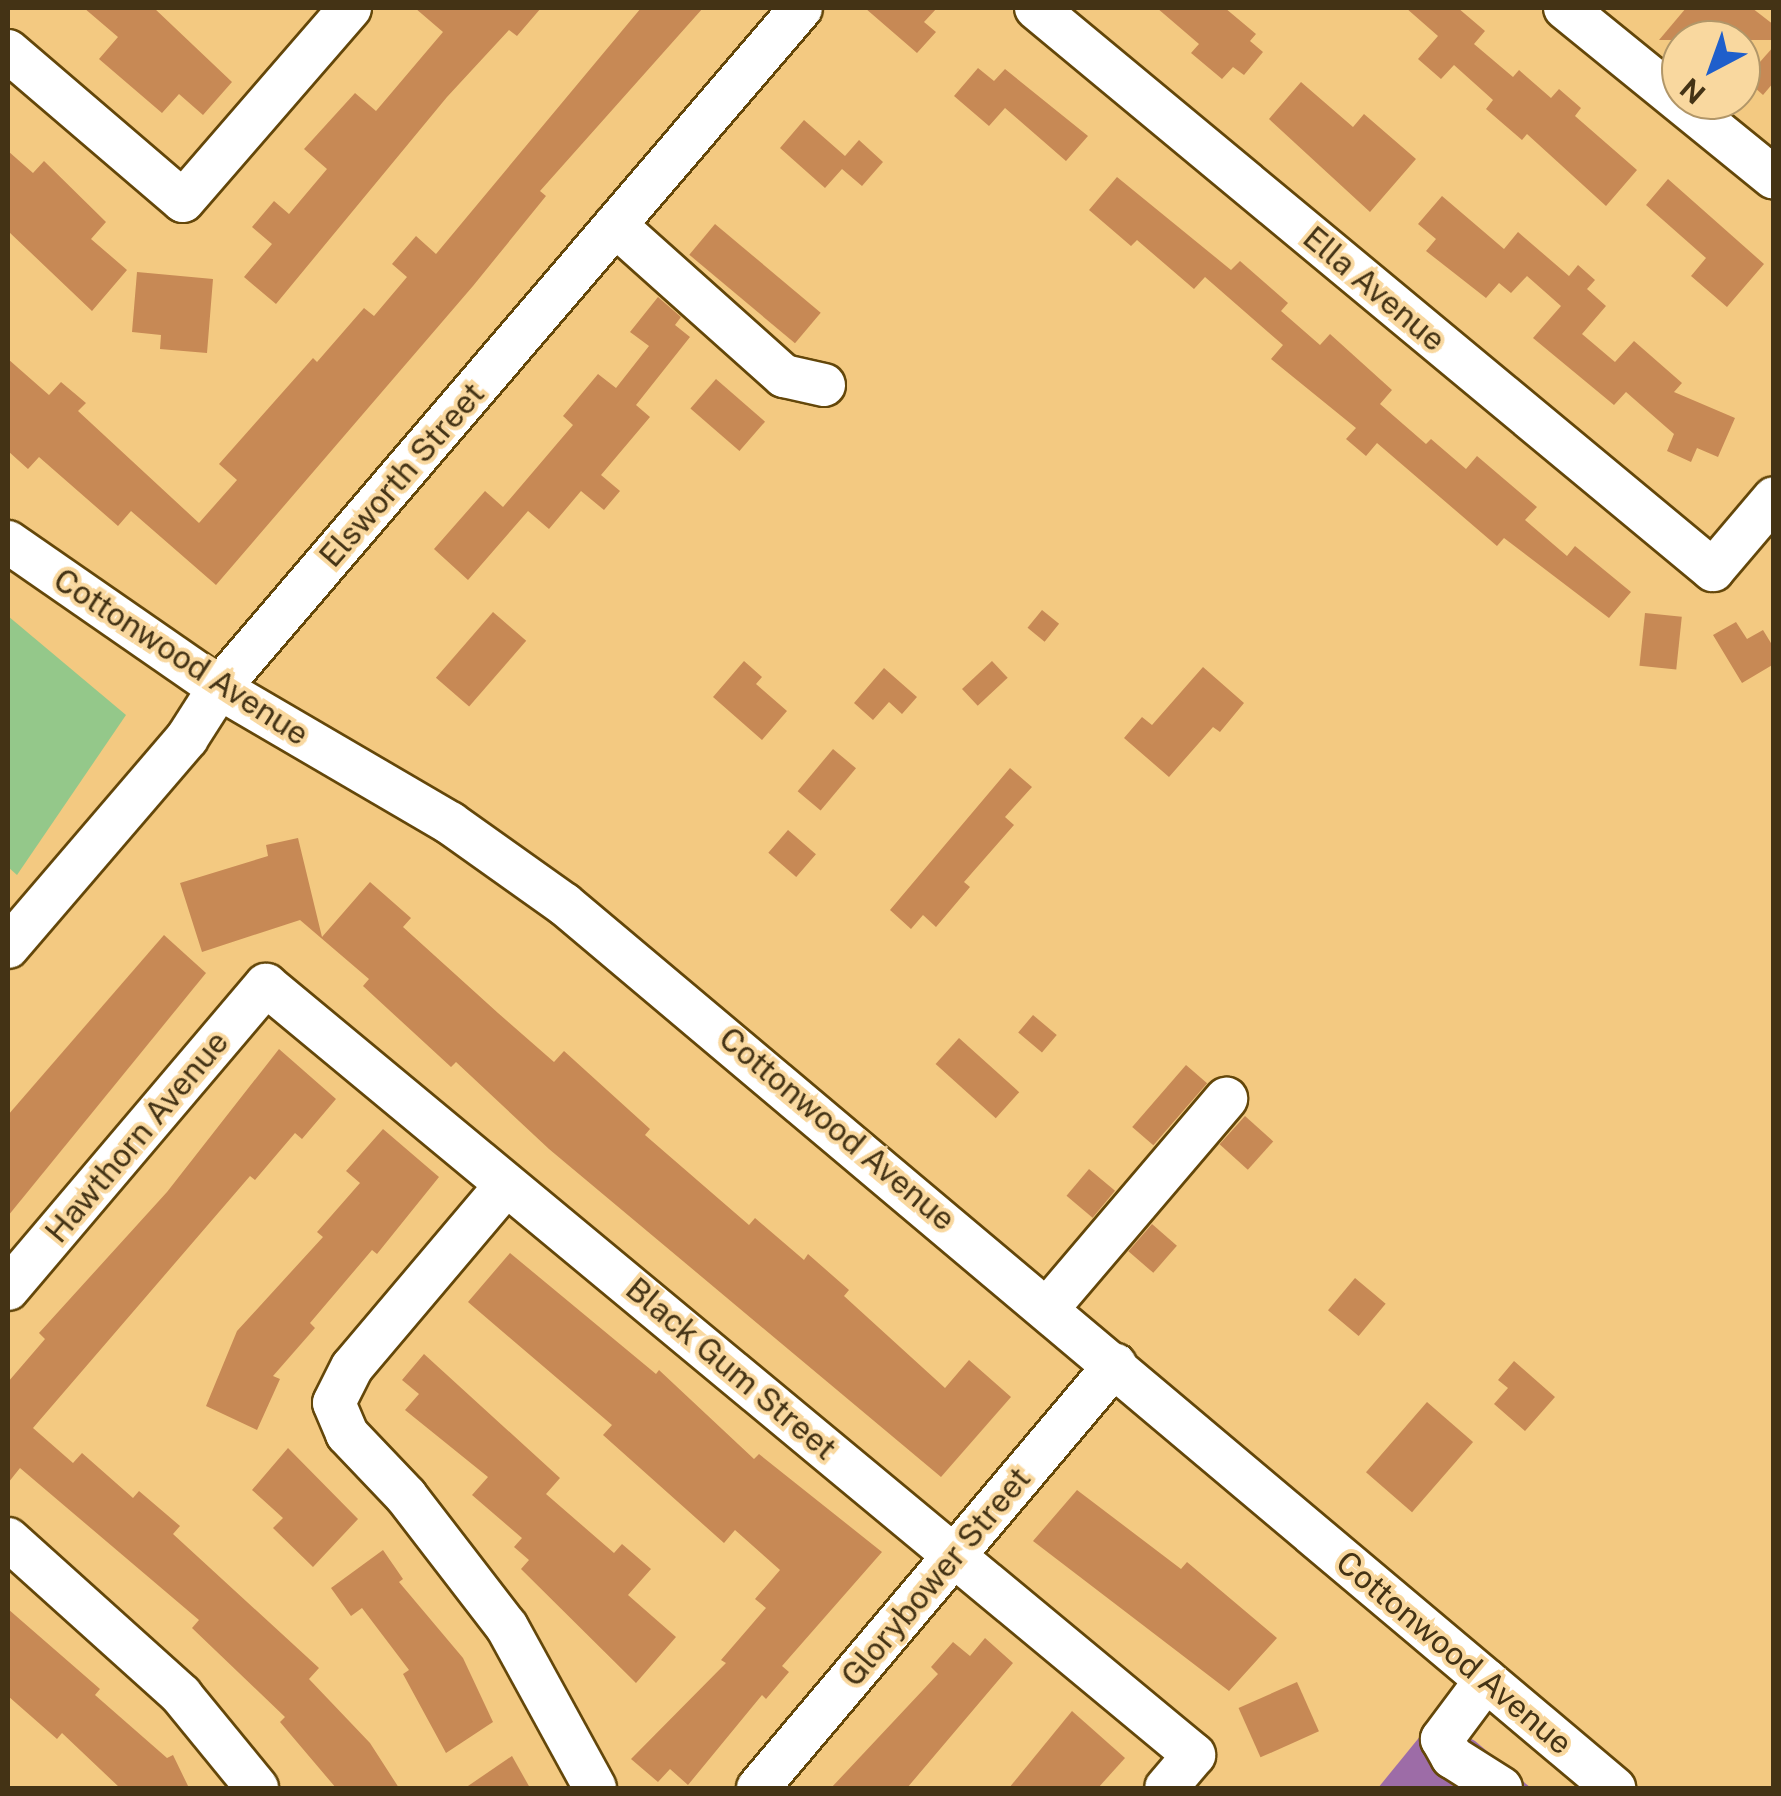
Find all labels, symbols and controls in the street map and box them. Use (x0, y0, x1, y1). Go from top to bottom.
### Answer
north arrow (1661, 20, 1761, 120)
text: N (1673, 72, 1711, 111)
street label: Ella Avenue (1295, 219, 1453, 359)
street label: Elsworth Street (312, 375, 492, 575)
street label: Cottonwood Avenue (46, 560, 316, 754)
street label: Cottonwood Avenue (711, 1019, 963, 1239)
street label: Hawthorn Avenue (37, 1023, 237, 1251)
street label: Black Gum Street (618, 1270, 844, 1468)
street label: Glorybower Street (833, 1460, 1039, 1694)
street label: Cottonwood Avenue (1328, 1543, 1580, 1763)

